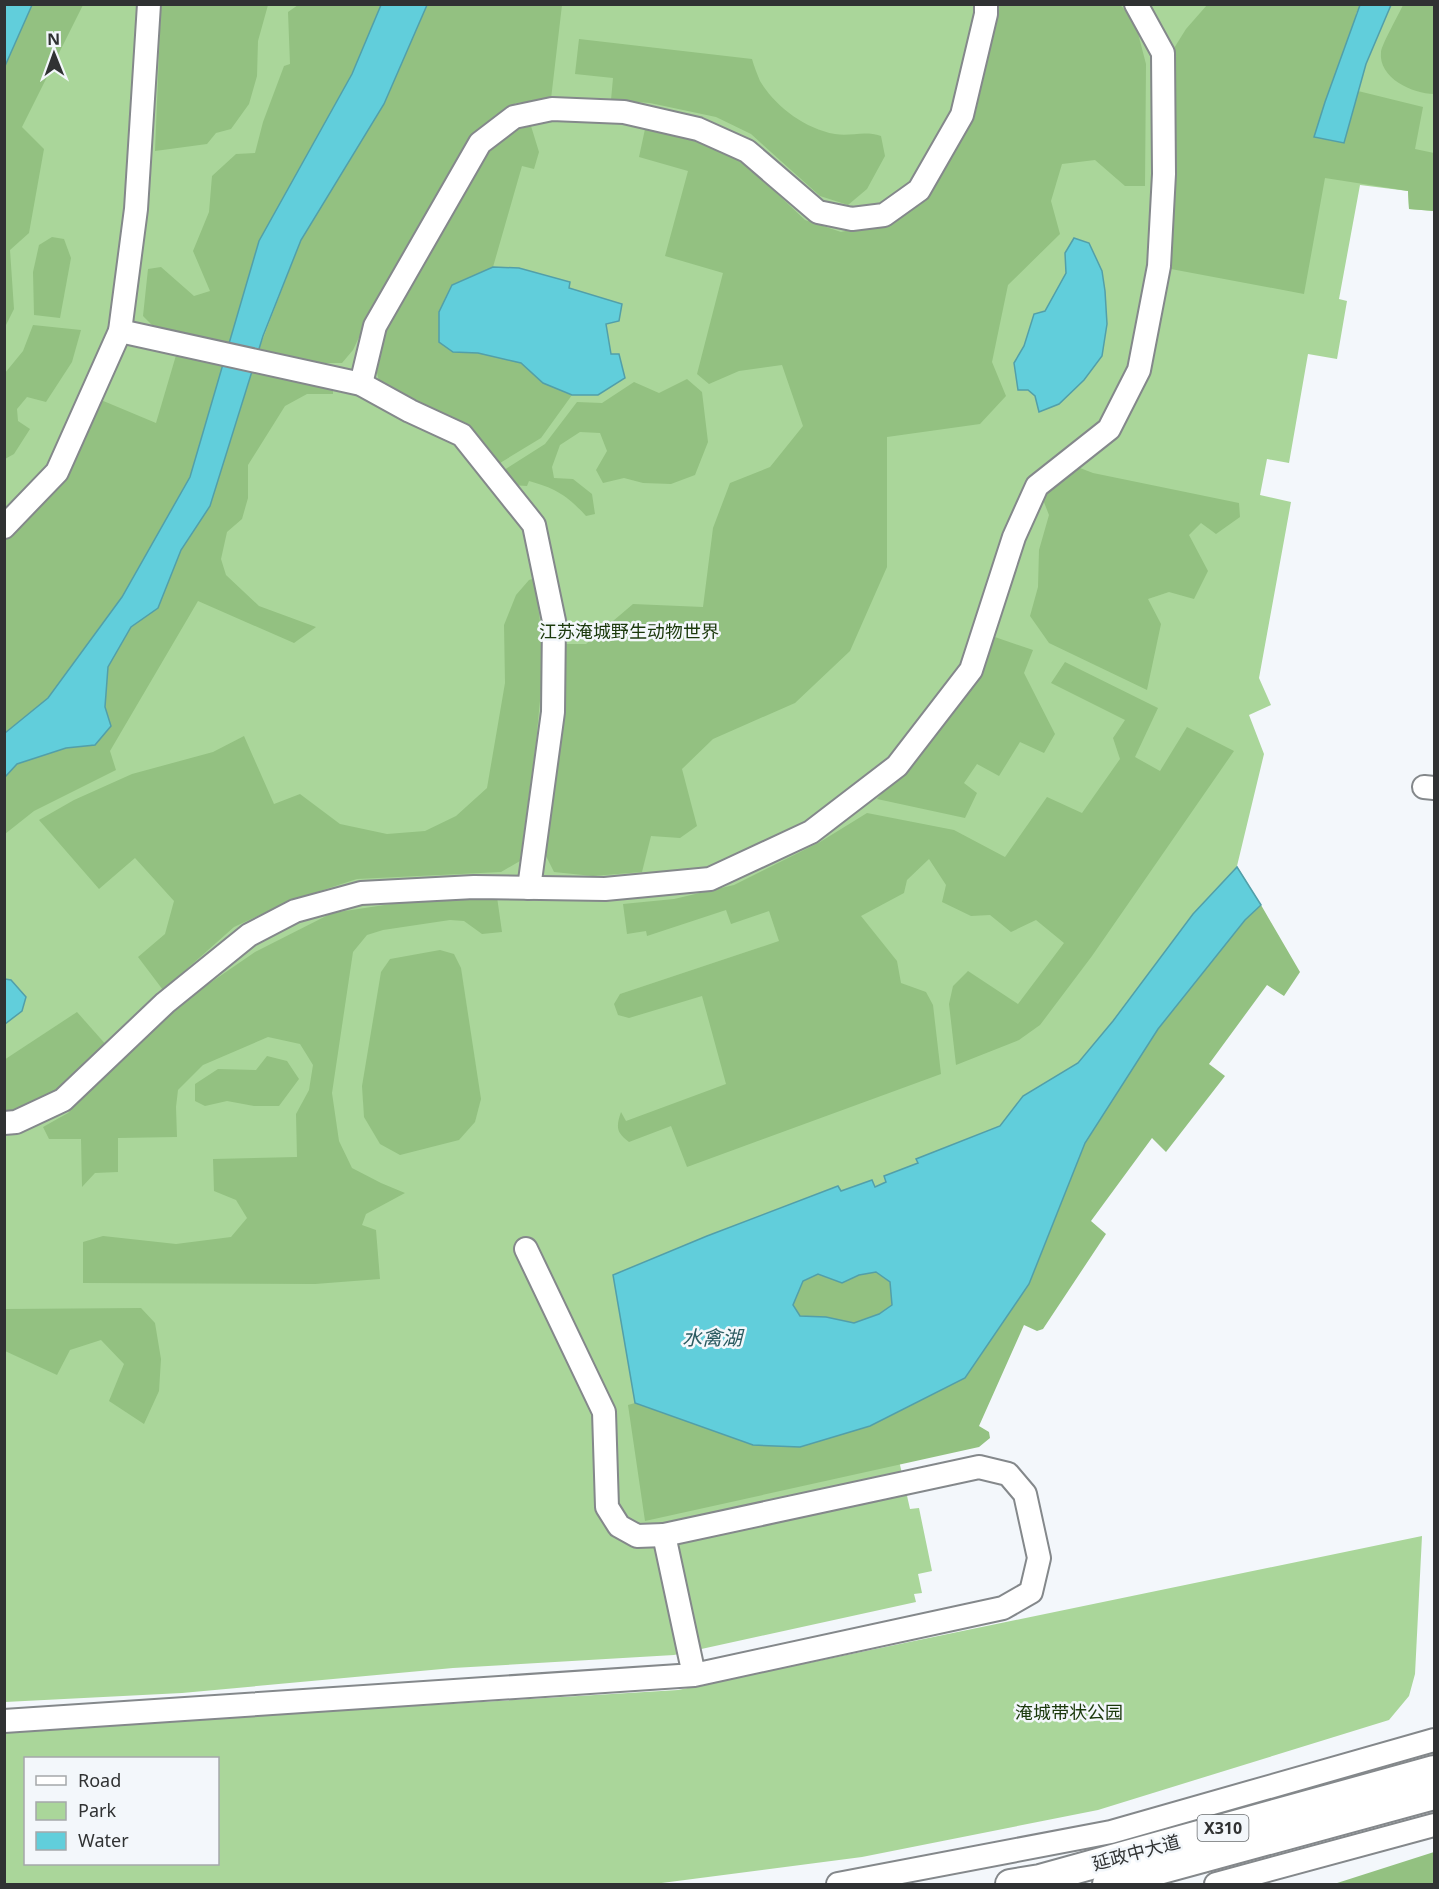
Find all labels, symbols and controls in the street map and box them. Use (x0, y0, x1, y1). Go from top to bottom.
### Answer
north arrow (24, 24, 84, 84)
text: N (47, 28, 60, 50)
park label: 江苏淹城野生动物世界 (539, 619, 719, 643)
water label: 水禽湖 (682, 1324, 745, 1351)
park label: 淹城带状公园 (1015, 1700, 1123, 1724)
legend (24, 1757, 219, 1865)
text: Road (78, 1768, 121, 1792)
text: Park (78, 1798, 116, 1822)
road number: X310 (1198, 1815, 1248, 1841)
text: Water (78, 1828, 129, 1852)
street label: 延政中大道 (1089, 1829, 1183, 1875)

